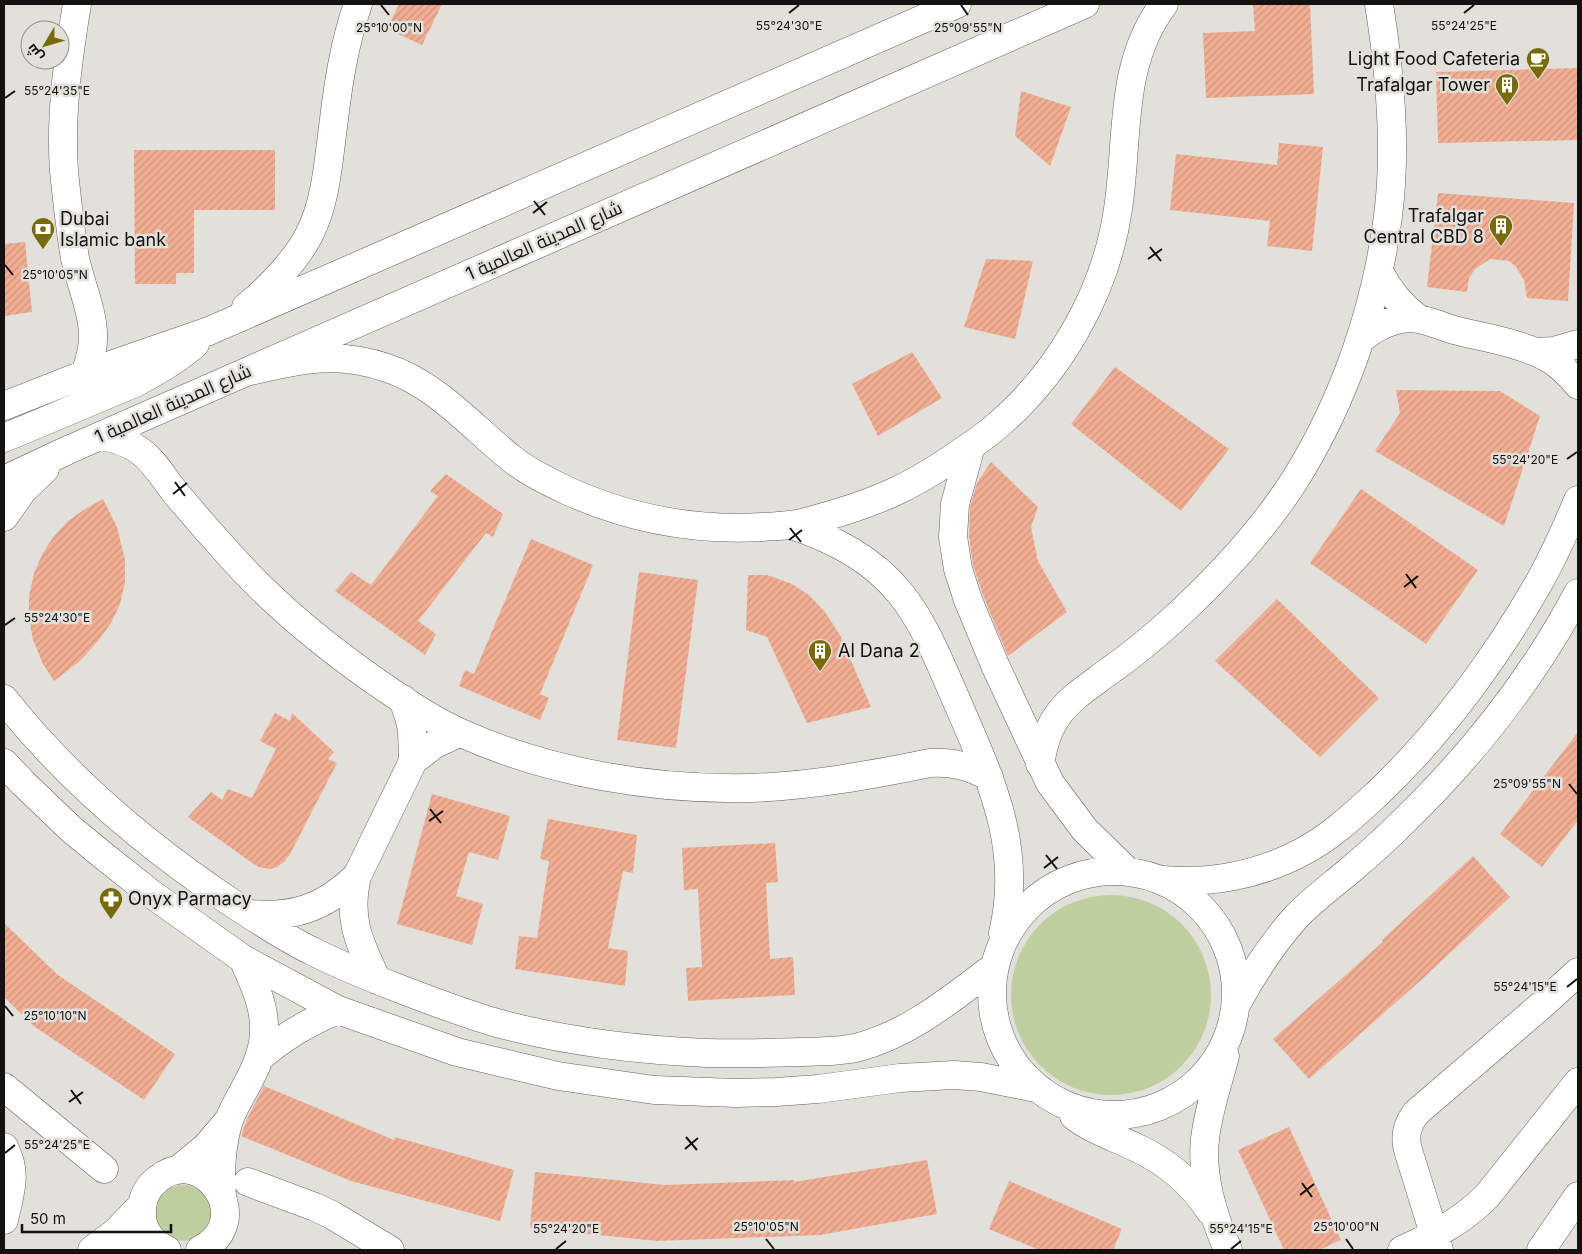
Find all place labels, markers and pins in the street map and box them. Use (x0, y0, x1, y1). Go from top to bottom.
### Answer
cafe icon: Light Food Cafeteria (1525, 46, 1551, 80)
place label: Light Food Cafeteria (1348, 48, 1520, 69)
building icon: Trafalgar Tower (1494, 72, 1520, 106)
place label: Trafalgar Tower (1356, 74, 1490, 95)
place label: Trafalgar Central CBD 8 (1363, 205, 1484, 247)
place label: Dubai Islamic bank (60, 208, 166, 250)
building icon: Trafalgar Central CBD 8 (1488, 213, 1514, 247)
bank icon: Dubai Islamic bank (30, 216, 56, 250)
building icon: Al Dana 2 (807, 638, 833, 672)
place label: Al Dana 2 (838, 640, 920, 661)
pharmacy icon: Onyx Parmacy (98, 886, 124, 920)
place label: Onyx Parmacy (128, 888, 252, 909)

